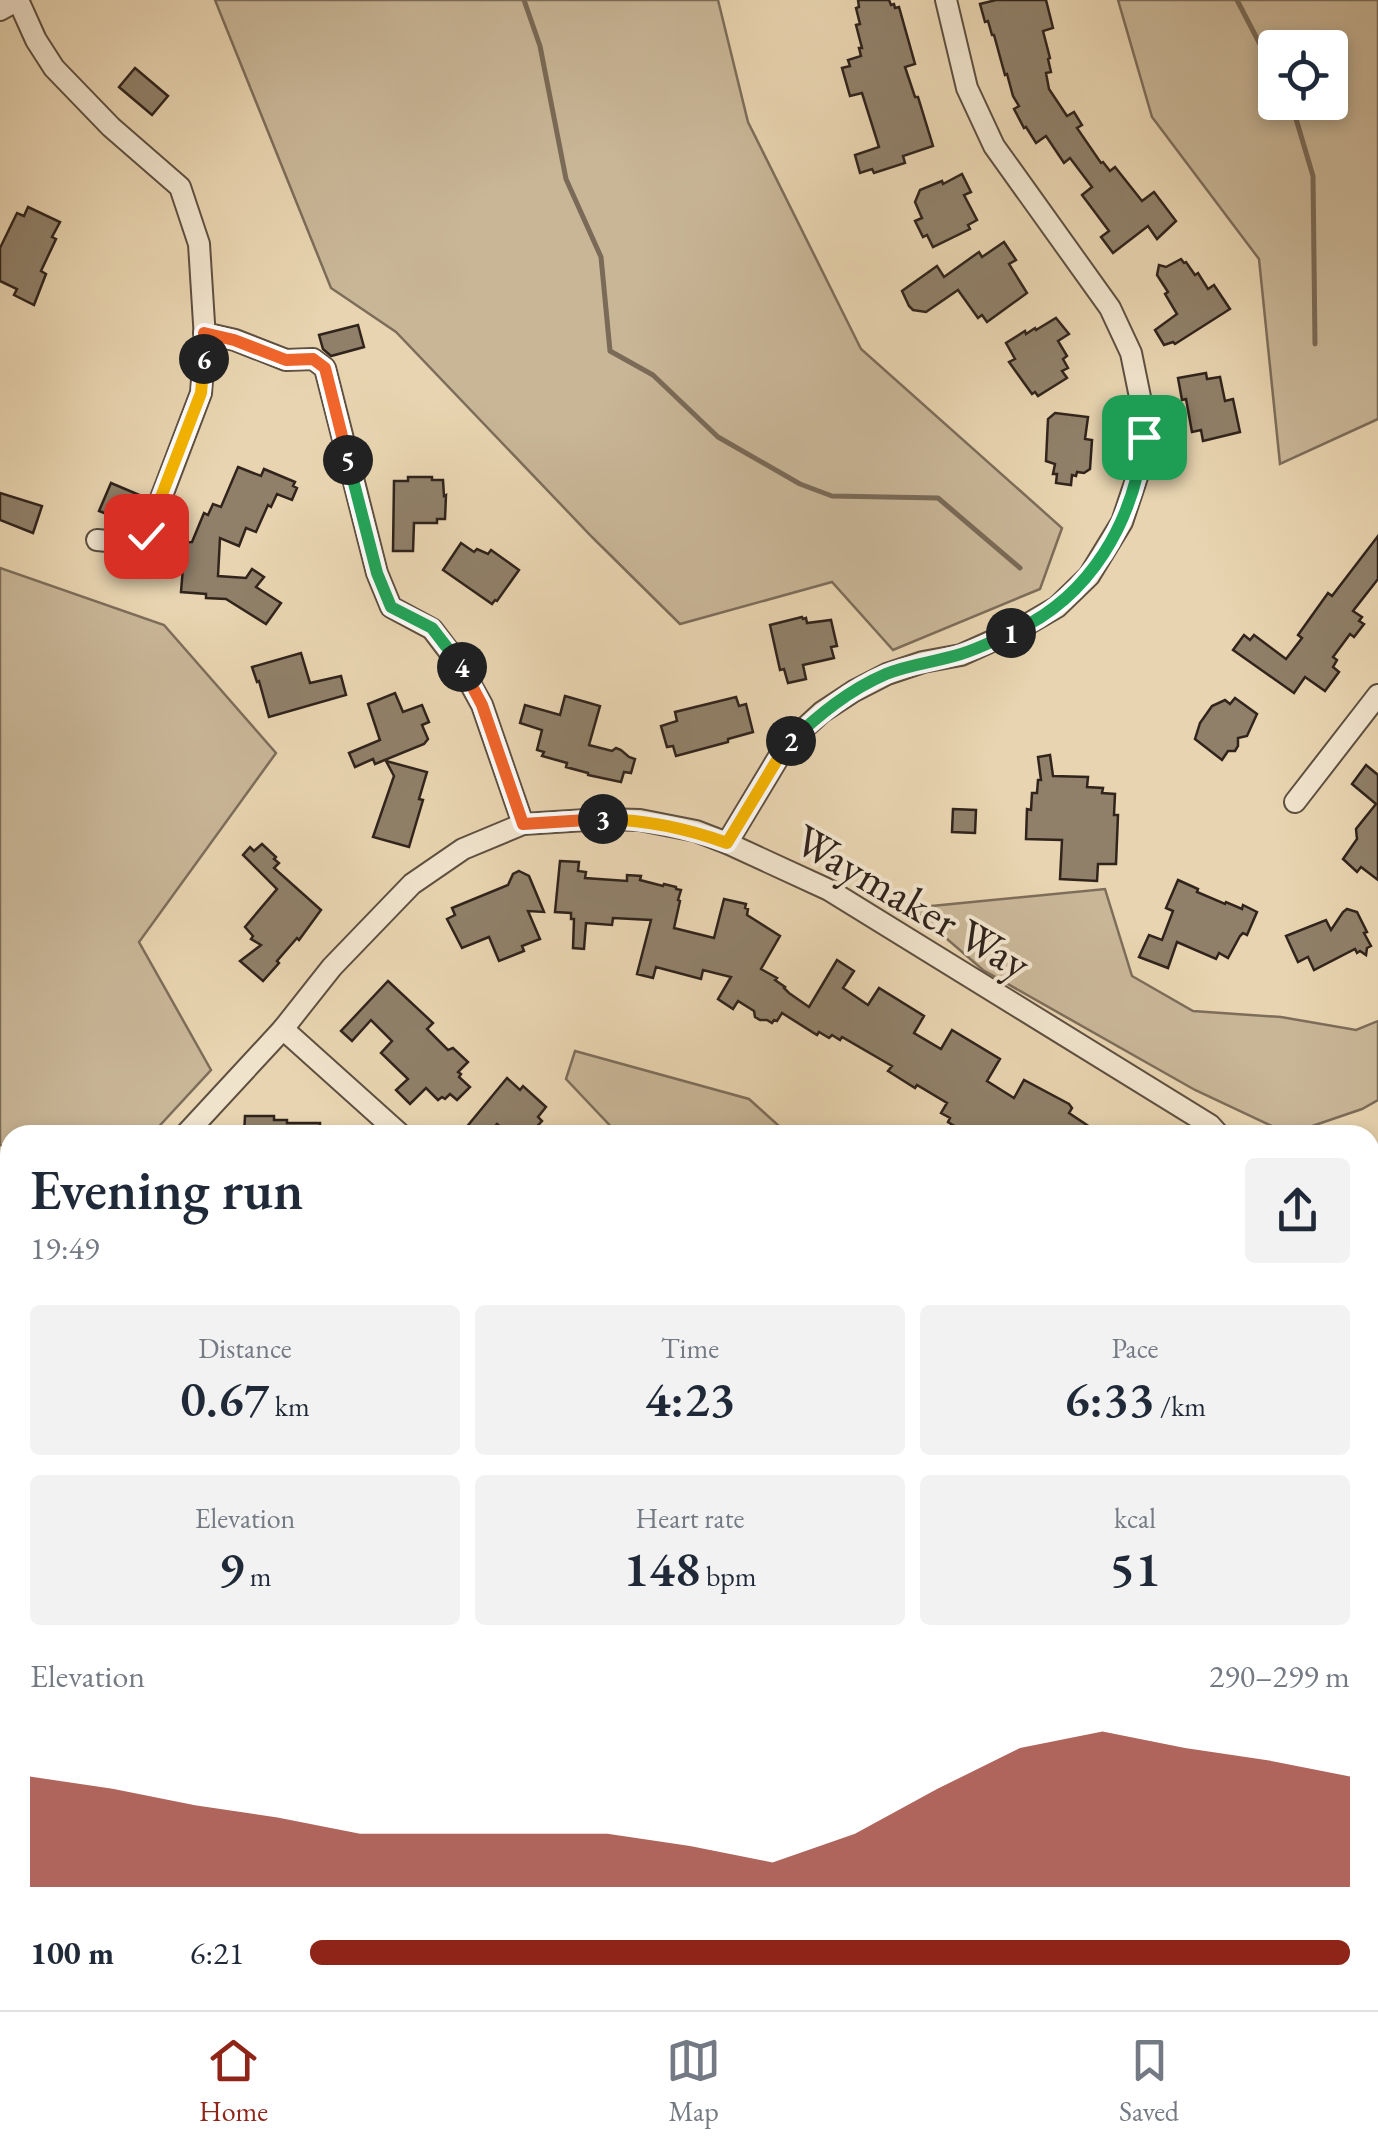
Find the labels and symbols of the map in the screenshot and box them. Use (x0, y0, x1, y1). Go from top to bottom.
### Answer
pin: 6 (179, 334, 229, 384)
pin (1102, 395, 1187, 480)
pin: 5 (323, 435, 373, 485)
pin (104, 494, 189, 579)
pin: 1 (986, 608, 1036, 658)
pin: 4 (437, 642, 487, 692)
pin: 2 (766, 716, 816, 766)
pin: 3 (578, 794, 628, 844)
street label: Waymaker Way (784, 810, 1042, 992)

